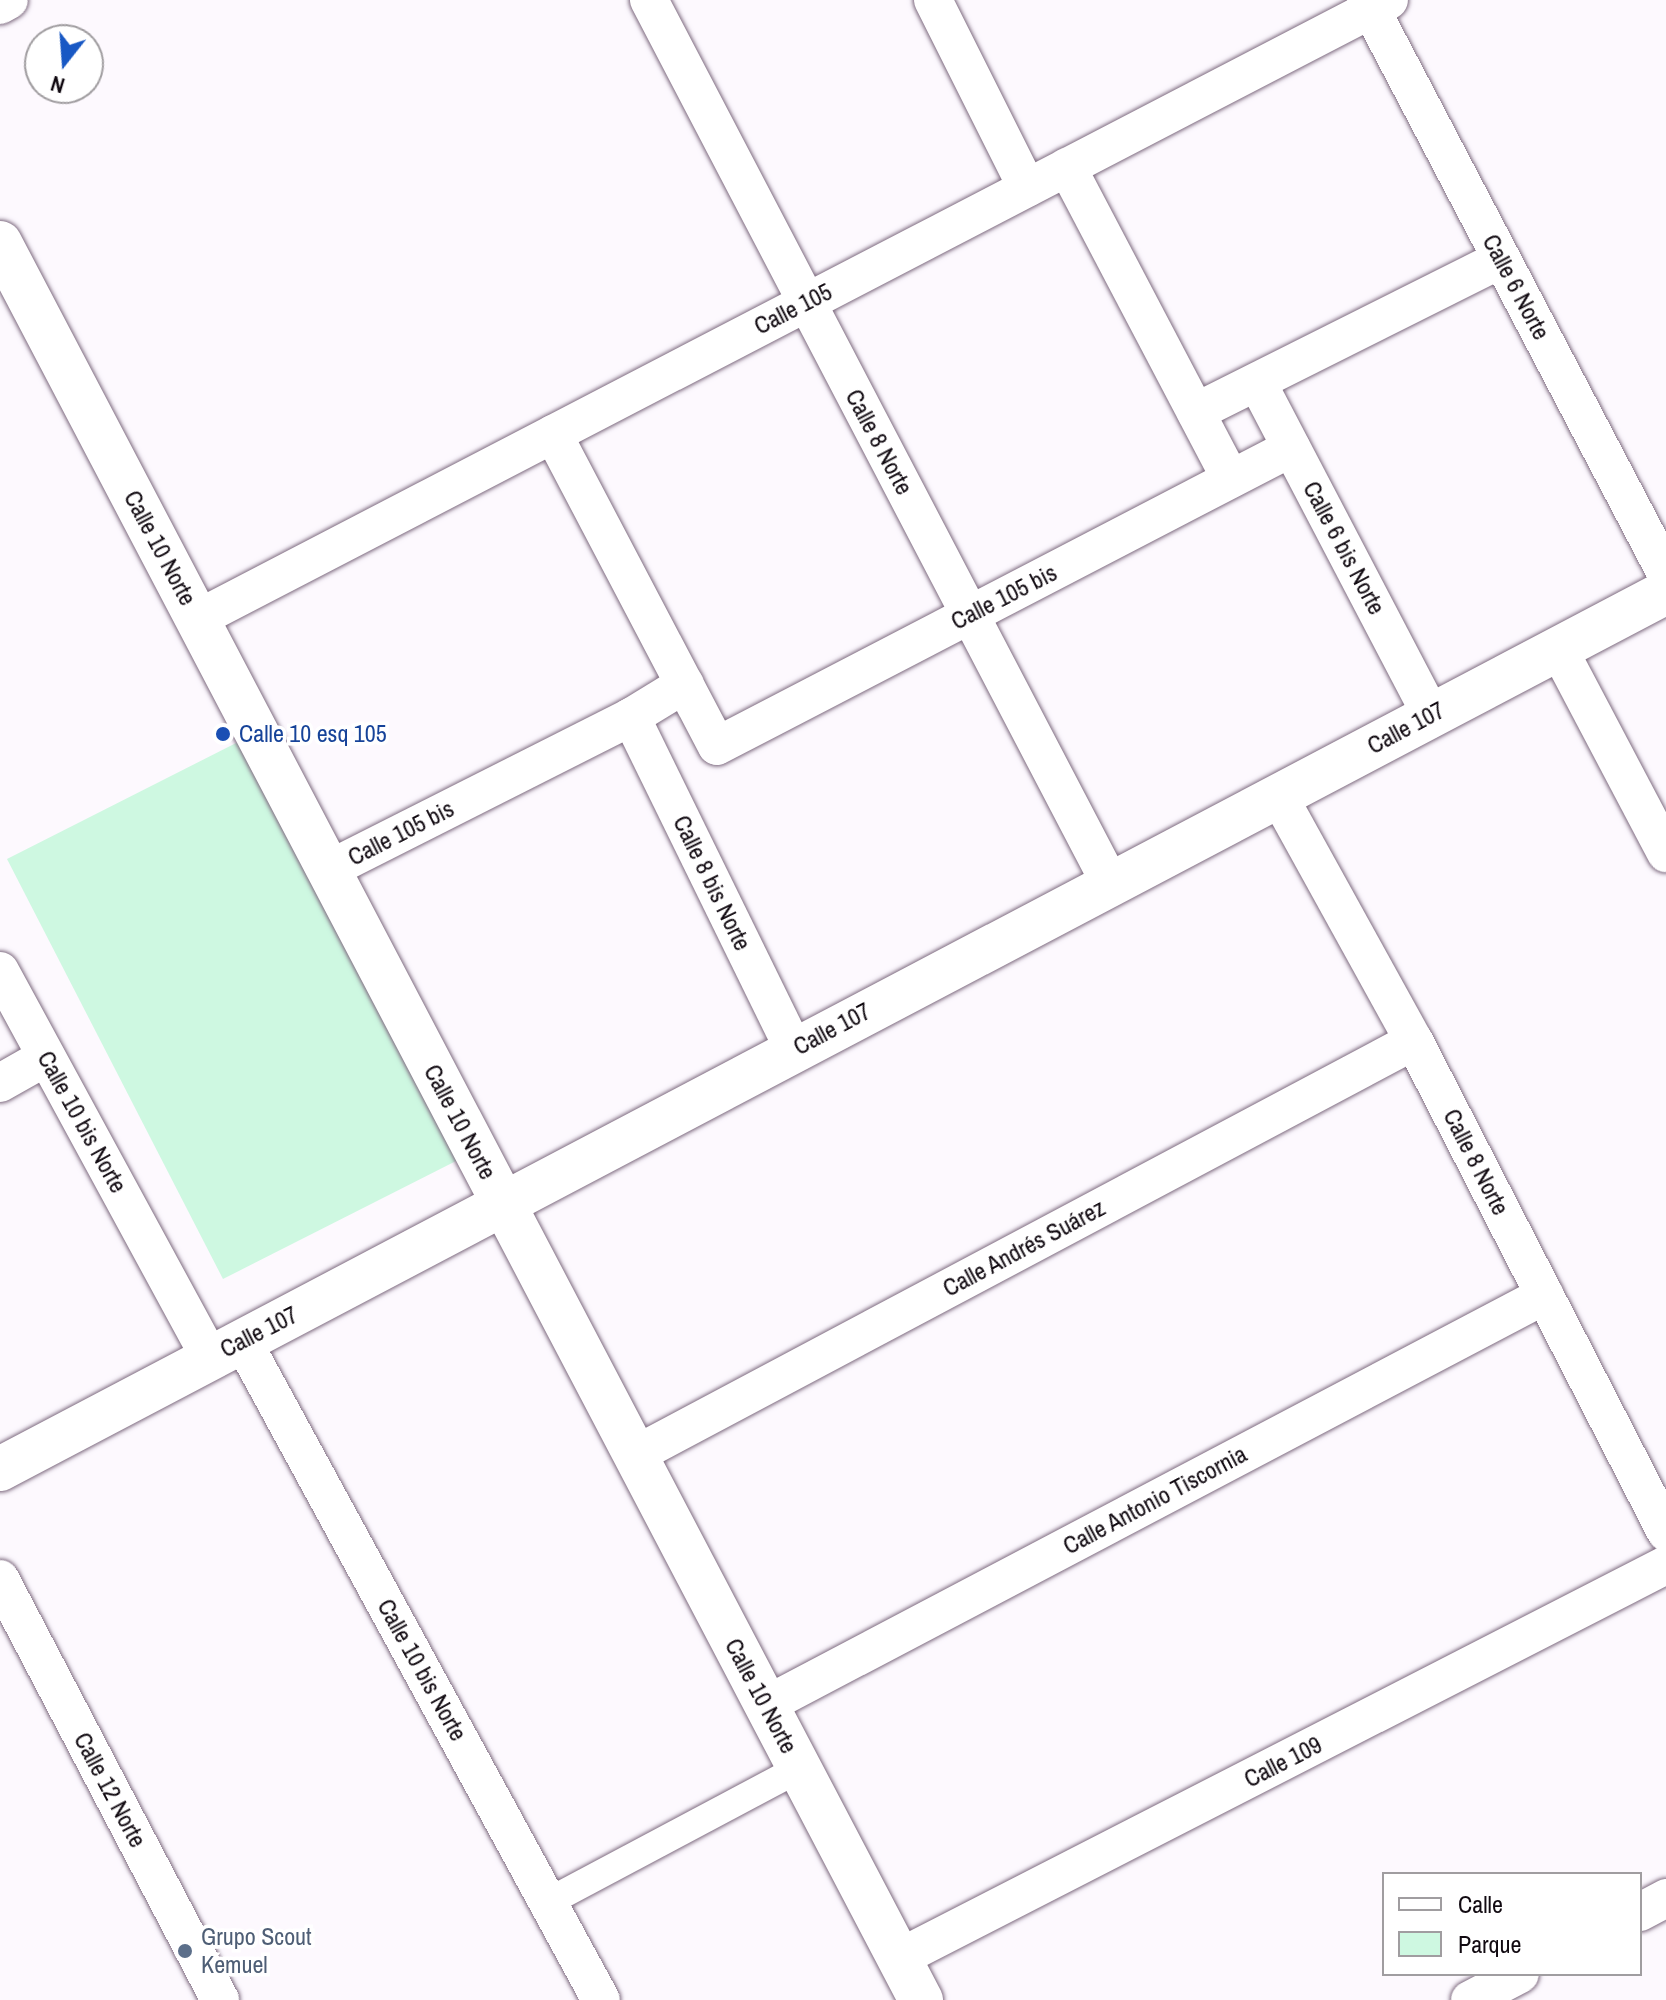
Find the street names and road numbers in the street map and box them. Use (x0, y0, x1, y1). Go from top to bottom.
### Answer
street label: Calle 6 Norte (1476, 230, 1556, 344)
street label: Calle 105 (749, 277, 837, 341)
street label: Calle 8 Norte (839, 385, 919, 499)
street label: Calle 6 bis Norte (1297, 477, 1391, 619)
street label: Calle 10 Norte (118, 486, 202, 610)
street label: Calle 105 bis (946, 558, 1062, 636)
street label: Calle 107 (1363, 696, 1449, 760)
street label: Calle 105 bis (343, 794, 459, 872)
street label: Calle 8 bis Norte (667, 811, 757, 955)
street label: Calle 107 (789, 997, 875, 1061)
street label: Calle 10 bis Norte (31, 1046, 133, 1198)
street label: Calle 10 Norte (418, 1060, 502, 1184)
street label: Calle 8 Norte (1437, 1104, 1515, 1220)
street label: Calle Andrés Suárez (938, 1193, 1110, 1303)
street label: Calle 107 (215, 1300, 303, 1364)
street label: Calle Antonio Tiscornia (1058, 1439, 1252, 1561)
street label: Calle 10 bis Norte (371, 1594, 473, 1746)
street label: Calle 10 Norte (719, 1634, 803, 1758)
street label: Calle 12 Norte (68, 1728, 152, 1852)
street label: Calle 109 (1239, 1730, 1327, 1794)

